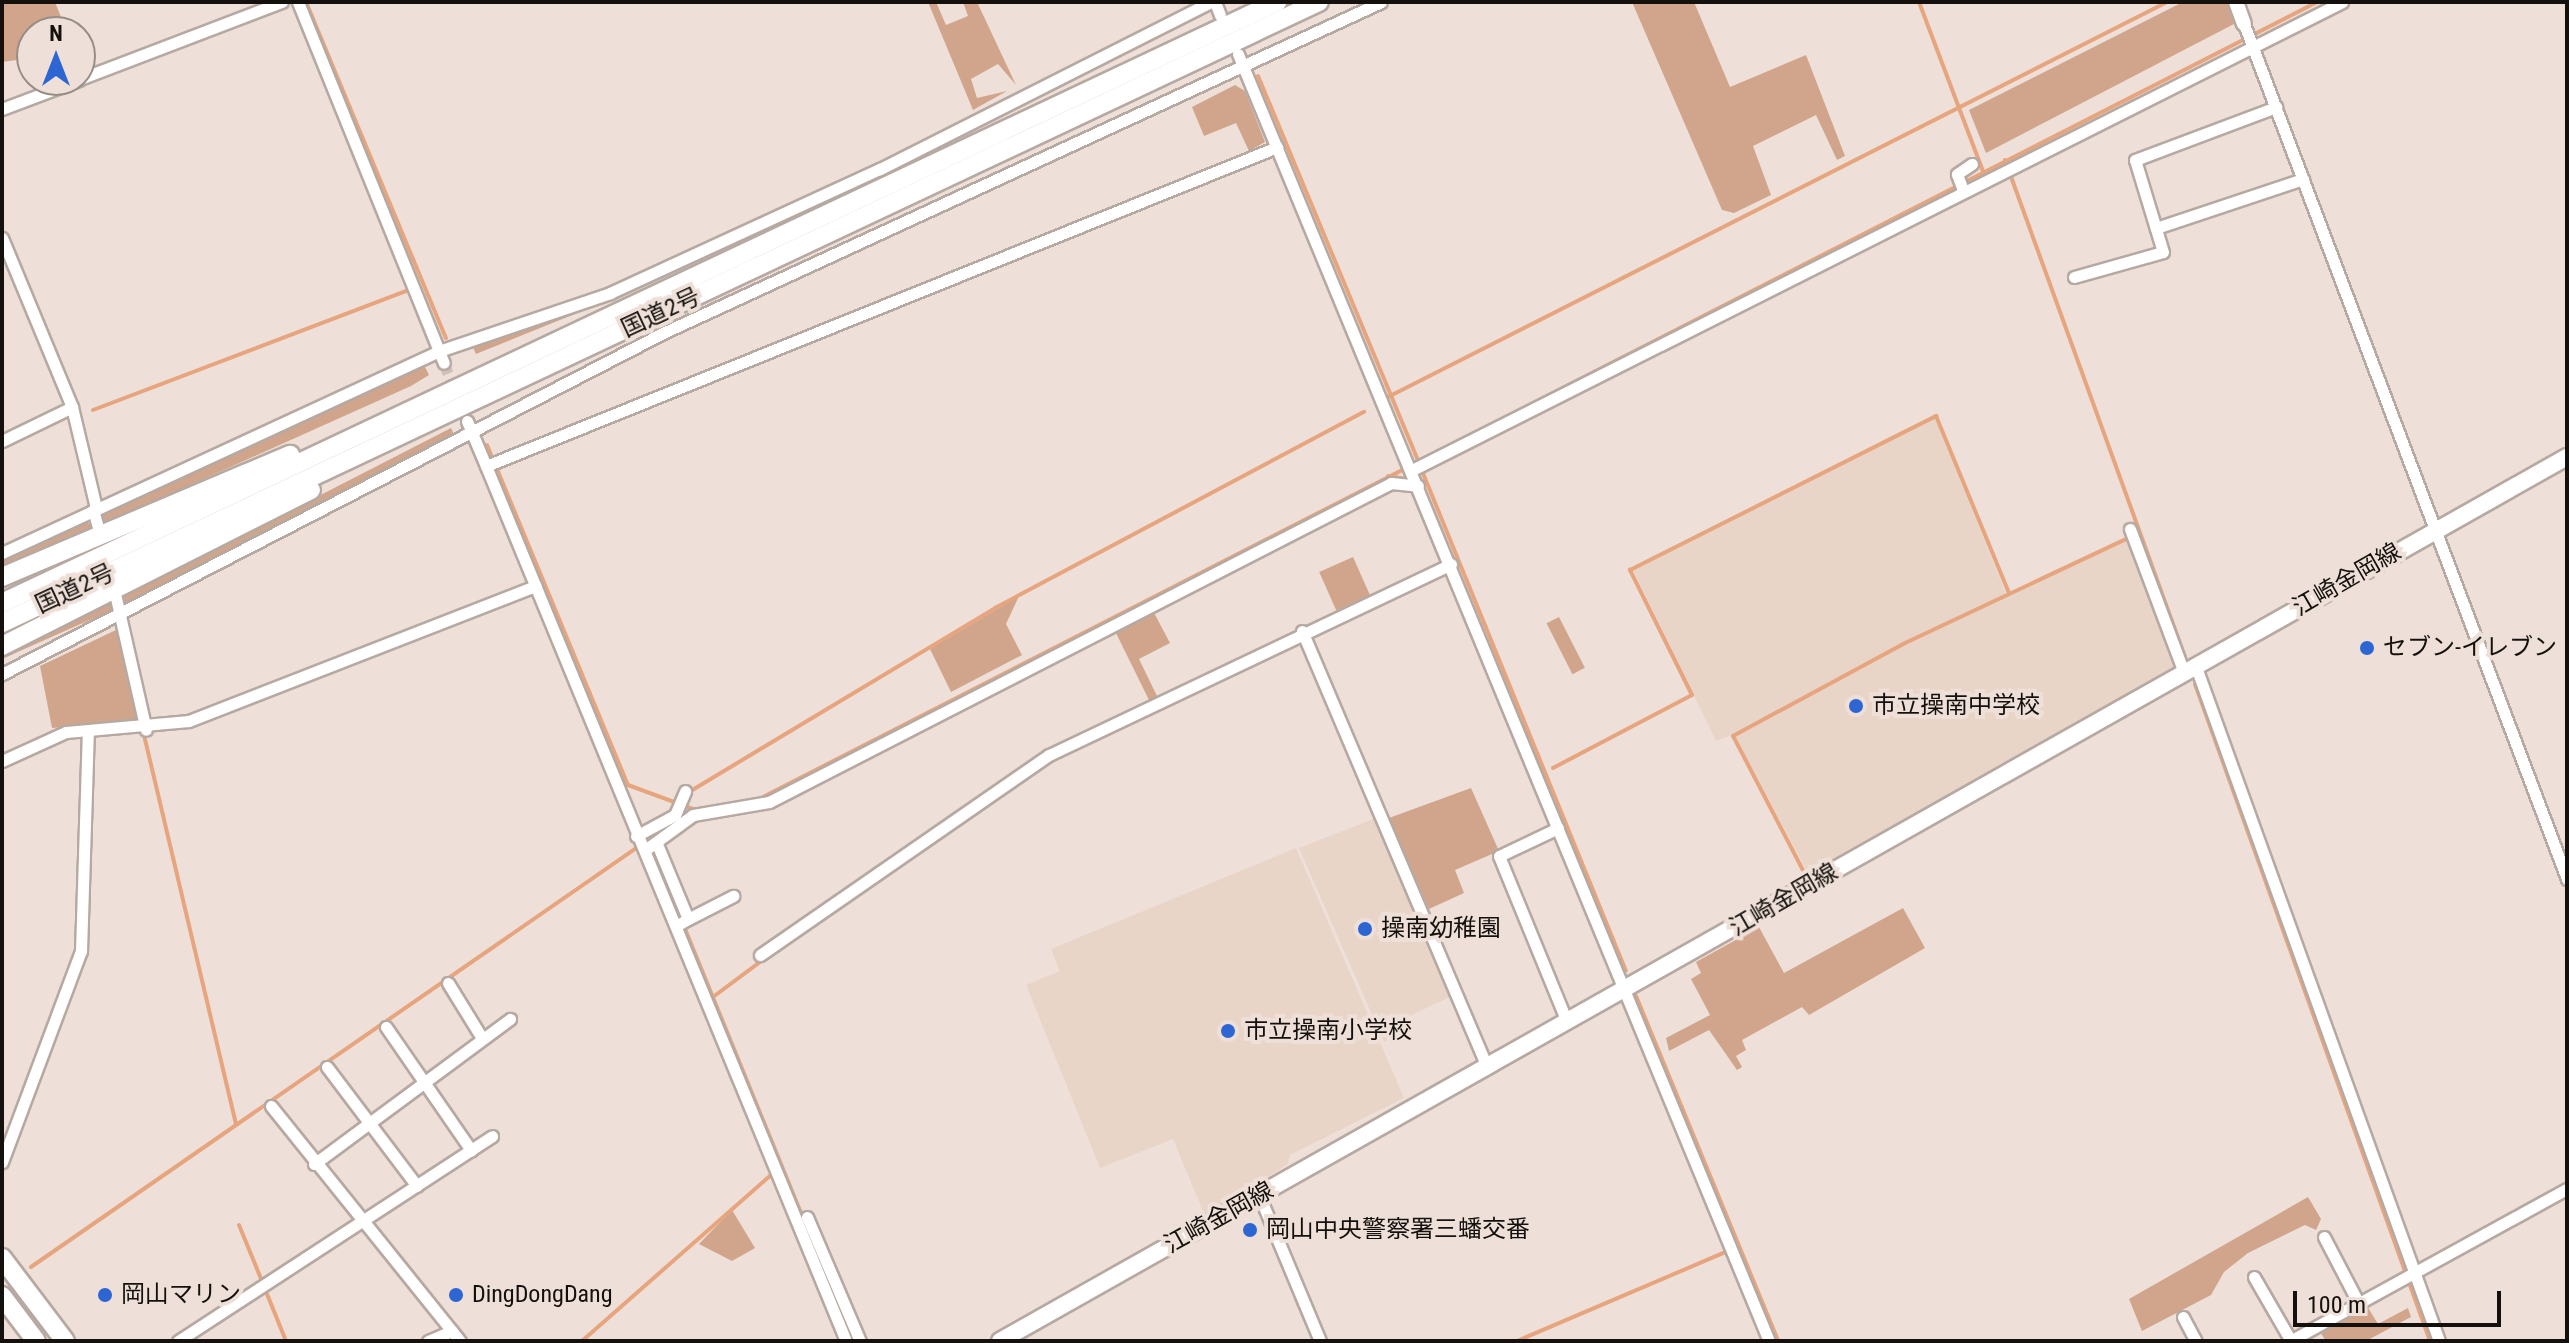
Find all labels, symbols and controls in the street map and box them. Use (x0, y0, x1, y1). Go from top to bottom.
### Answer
north arrow (16, 16, 96, 96)
text: N (49, 21, 63, 46)
street label: 国道2号 (617, 282, 705, 344)
street label: 江崎金岡線 (2288, 538, 2406, 622)
street label: 国道2号 (31, 558, 119, 620)
place label: セブン-イレブン (2383, 634, 2557, 662)
marker: セブン-イレブン (2358, 639, 2376, 657)
place label: 市立操南中学校 (1872, 692, 2040, 720)
marker: 市立操南中学校 (1847, 697, 1865, 715)
street label: 江崎金岡線 (1725, 858, 1843, 942)
place label: 操南幼稚園 (1381, 915, 1501, 943)
marker: 操南幼稚園 (1356, 920, 1374, 938)
place label: 市立操南小学校 (1244, 1017, 1412, 1045)
marker: 市立操南小学校 (1219, 1022, 1237, 1040)
street label: 江崎金岡線 (1160, 1176, 1278, 1260)
place label: 岡山中央警察署三蟠交番 (1266, 1216, 1530, 1244)
marker: 岡山中央警察署三蟠交番 (1241, 1221, 1259, 1239)
scale bar (2297, 1275, 2505, 1325)
place label: 岡山マリン (121, 1281, 241, 1309)
place label: DingDongDang (472, 1281, 613, 1309)
marker: 岡山マリン (96, 1286, 114, 1304)
marker: DingDongDang (447, 1286, 465, 1304)
text: 100 m (2307, 1291, 2366, 1319)

